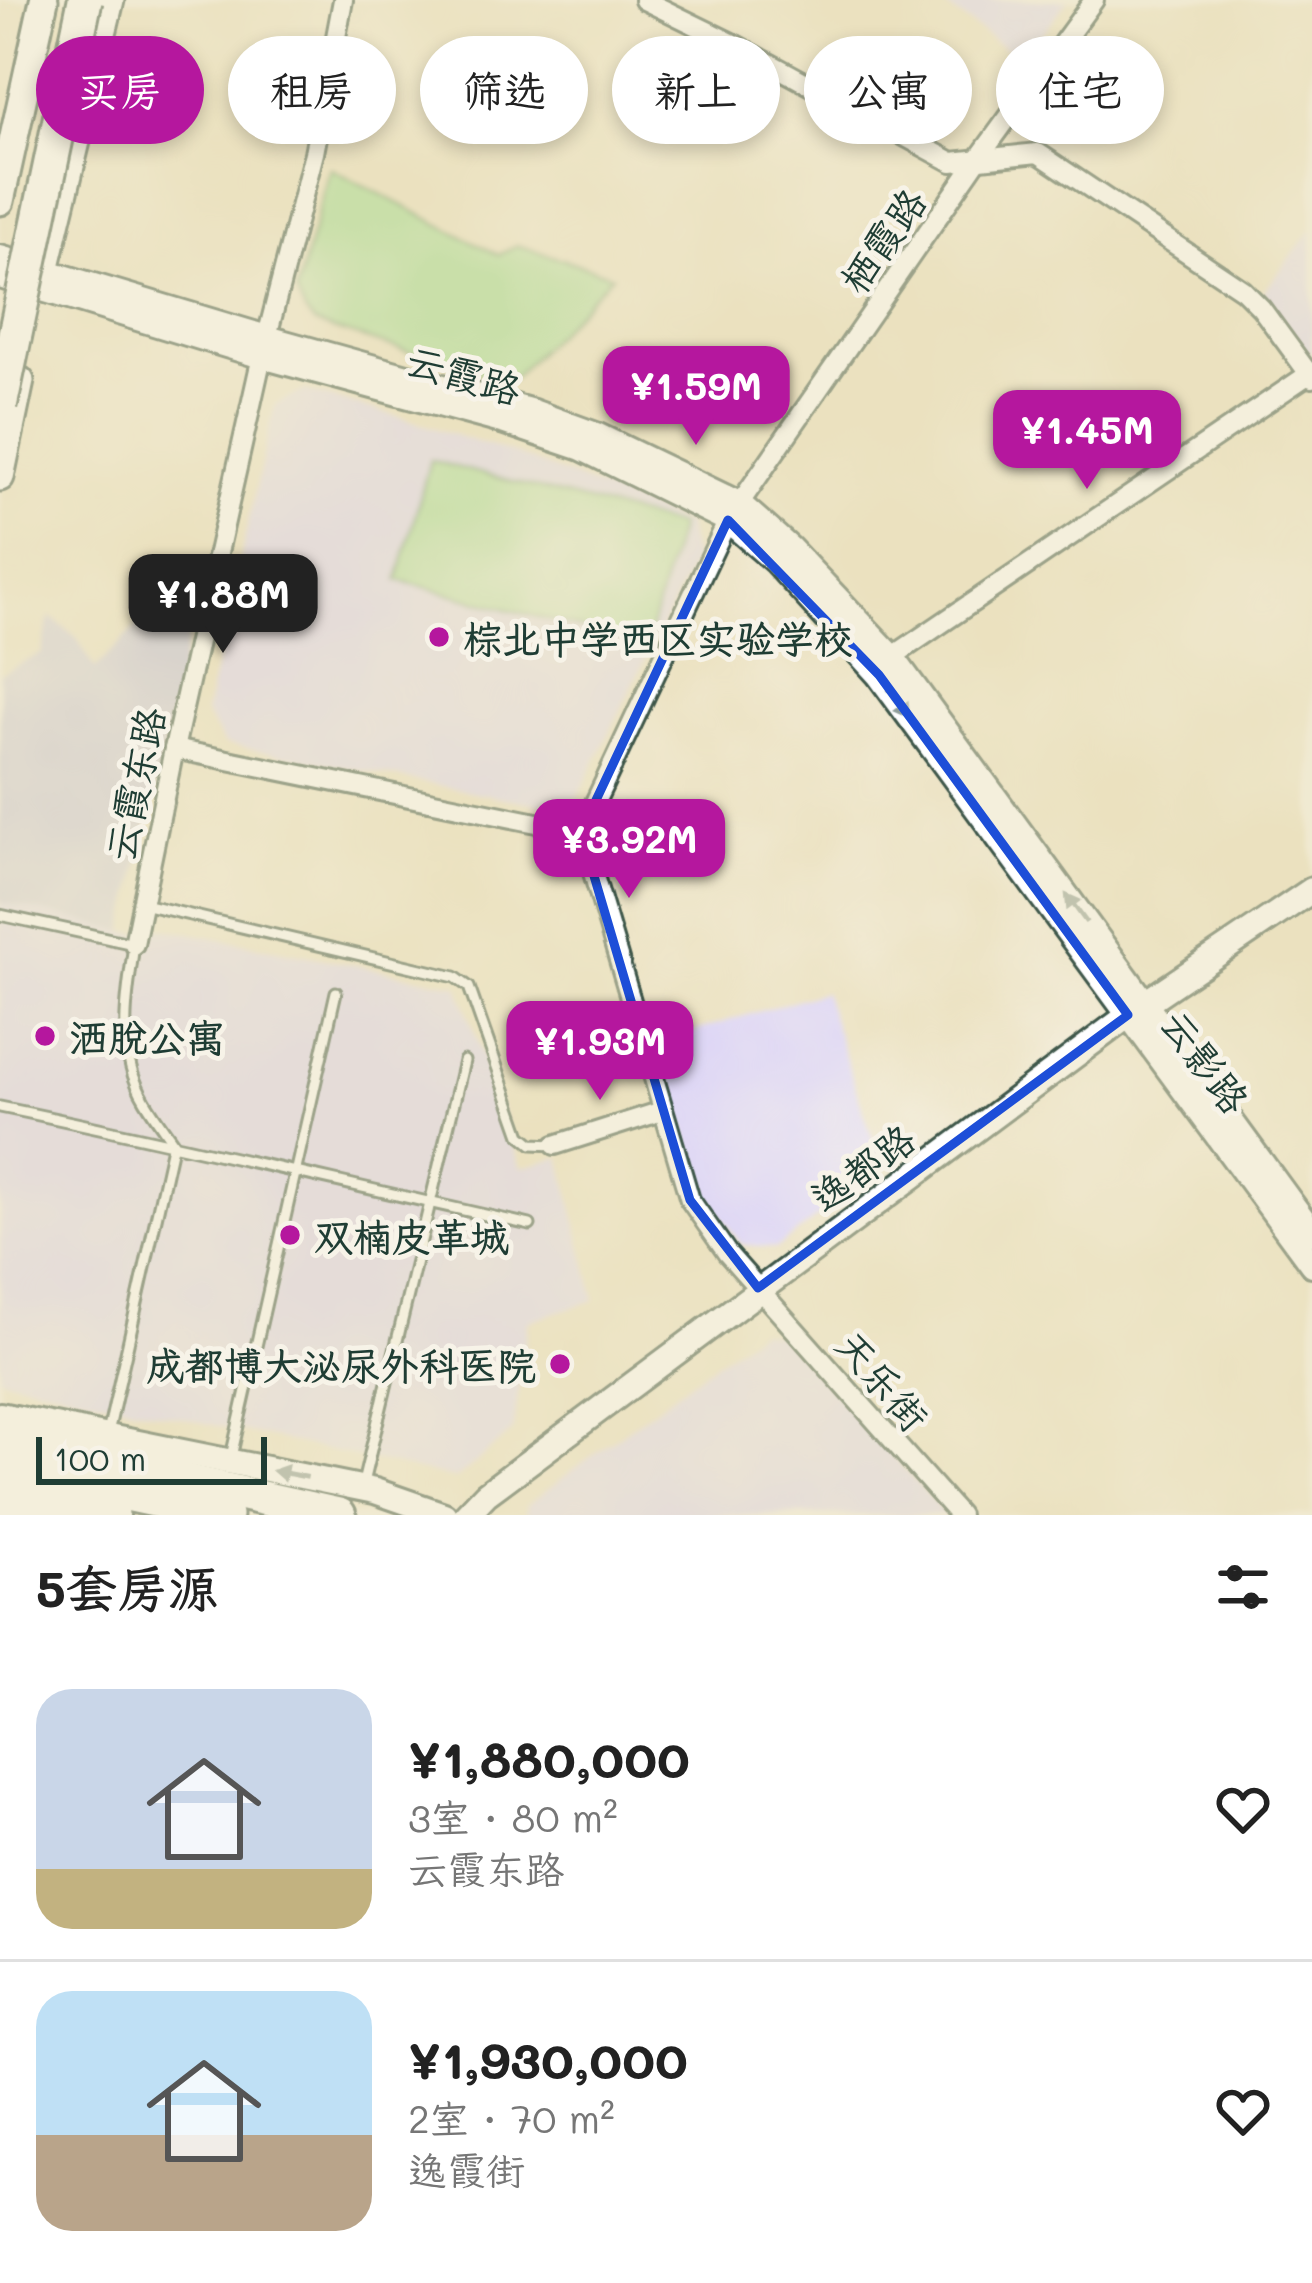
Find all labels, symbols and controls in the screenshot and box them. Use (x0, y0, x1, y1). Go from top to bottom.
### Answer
chip: 买房 (36, 36, 204, 144)
chip: 租房 (228, 36, 396, 144)
chip: 筛选 (420, 36, 588, 144)
chip: 新上 (612, 36, 780, 144)
chip: 公寓 (804, 36, 972, 144)
chip: 住宅 (996, 36, 1164, 144)
street label: 栖霞路 (828, 177, 936, 303)
street label: 云霞路 (401, 333, 527, 415)
pin: ¥1.59M (598, 346, 794, 448)
text: ¥1.59M (630, 359, 762, 410)
pin: ¥1.45M (989, 390, 1185, 492)
text: ¥1.45M (1020, 403, 1154, 454)
pin: ¥1.88M (125, 554, 321, 656)
text: ¥1.88M (156, 567, 290, 618)
place label: 棕北中学西区实验学校 (463, 612, 853, 663)
marker: 棕北中学西区实验学校 (426, 624, 452, 650)
one-way arrow (887, 687, 911, 719)
street label: 云霞东路 (93, 702, 175, 866)
pin: ¥3.92M (531, 799, 727, 901)
text: ¥3.92M (560, 812, 698, 863)
one-way arrow (1065, 892, 1089, 924)
street label: 云影路 (1150, 999, 1262, 1123)
pin: ¥1.93M (502, 1001, 698, 1103)
place label: 洒脱公寓 (69, 1011, 225, 1062)
text: ¥1.93M (533, 1014, 667, 1065)
marker: 洒脱公寓 (32, 1023, 58, 1049)
street label: 逸都路 (800, 1112, 924, 1222)
place label: 双楠皮革城 (314, 1210, 509, 1261)
marker: 双楠皮革城 (277, 1222, 303, 1248)
street label: 天乐街 (825, 1319, 941, 1441)
place label: 成都博大泌尿外科医院 (146, 1339, 536, 1390)
marker: 成都博大泌尿外科医院 (547, 1351, 573, 1377)
scale bar (36, 1431, 267, 1484)
text: 100 m (54, 1436, 146, 1479)
one-way arrow (271, 1464, 309, 1483)
text: 5套房源 (36, 1553, 219, 1620)
icon: filters (1210, 1554, 1276, 1620)
text: ¥1,880,000 (408, 1724, 690, 1791)
icon: home (132, 1737, 276, 1881)
icon: heart (1210, 1776, 1276, 1842)
text: 3室 · 80 m² (408, 1791, 618, 1842)
text: 云霞东路 (408, 1843, 564, 1894)
text: ¥1,930,000 (408, 2025, 688, 2092)
icon: home (132, 2039, 276, 2183)
icon: heart (1210, 2078, 1276, 2144)
text: 2室 · 70 m² (408, 2092, 615, 2143)
text: 逸霞街 (408, 2144, 525, 2195)

